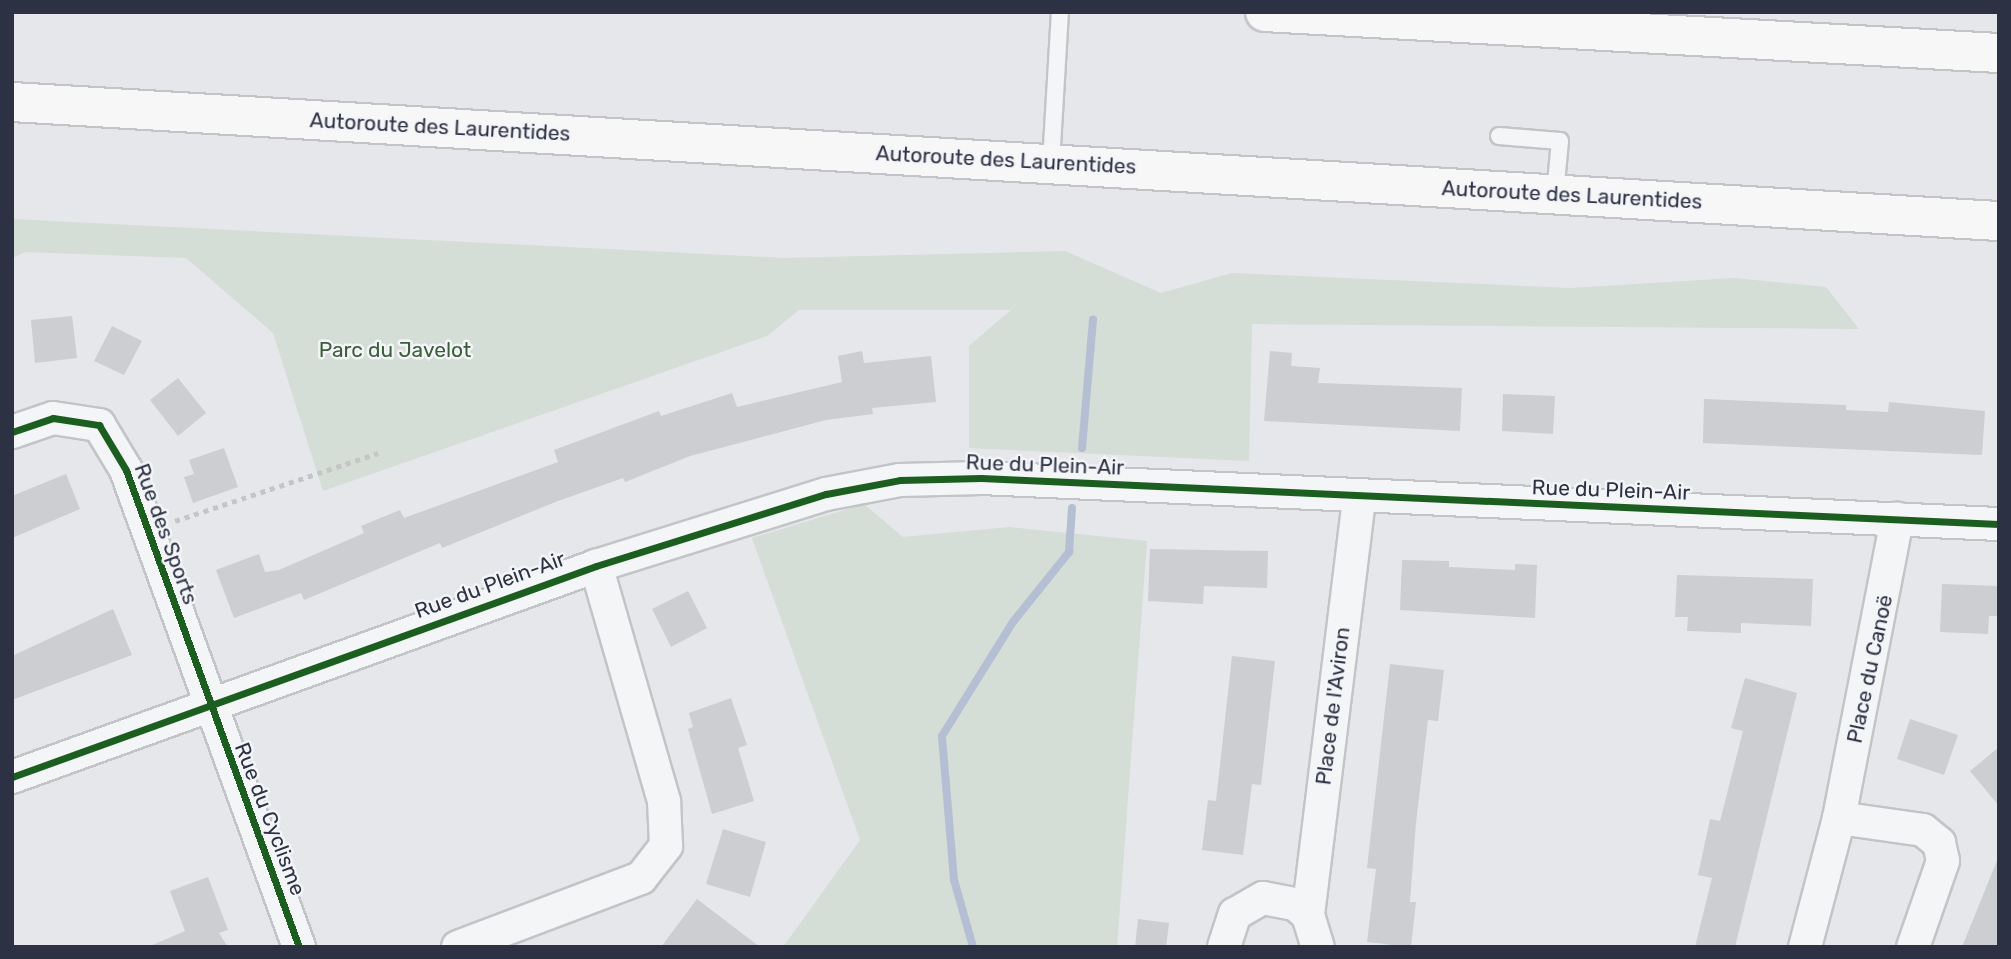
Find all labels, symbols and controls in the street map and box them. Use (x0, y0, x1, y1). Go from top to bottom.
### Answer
street label: Autoroute des Laurentides (309, 108, 571, 146)
street label: Autoroute des Laurentides (875, 141, 1137, 179)
street label: Autoroute des Laurentides (1441, 176, 1703, 214)
park label: Parc du Javelot (319, 337, 471, 363)
street label: Rue du Plein-Air (965, 450, 1125, 480)
street label: Rue des Sports (129, 460, 203, 608)
street label: Rue du Plein-Air (1531, 475, 1691, 505)
street label: Rue du Plein-Air (411, 546, 569, 624)
street label: Place du Canoë (1842, 592, 1898, 746)
street label: Place de l'Aviron (1311, 626, 1355, 786)
street label: Rue du Cyclisme (229, 739, 311, 899)

